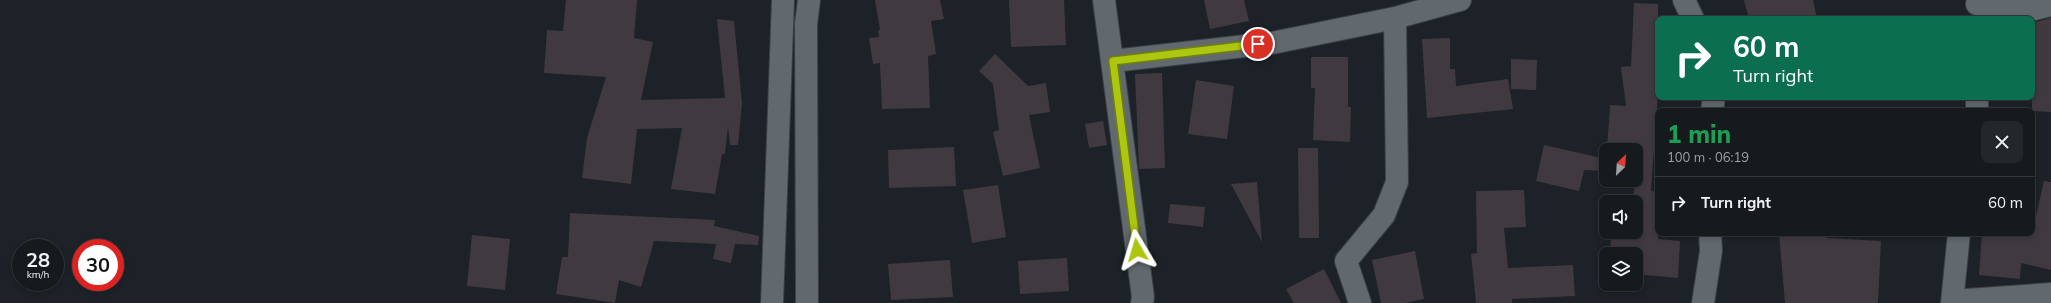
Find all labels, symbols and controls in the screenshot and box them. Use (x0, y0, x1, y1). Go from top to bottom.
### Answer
pin (1241, 27, 1275, 61)
text: 60 m (1733, 29, 1799, 64)
icon: right (1667, 32, 1719, 84)
icon: arrive (1247, 33, 1269, 55)
text: Turn right (1733, 64, 1813, 87)
text: 1 min (1667, 119, 1731, 149)
button: close (1981, 121, 2023, 163)
north arrow (1599, 143, 1643, 187)
map controls (1599, 143, 1643, 291)
text: 100 m · 06:19 (1667, 149, 1749, 165)
icon: right (1667, 192, 1689, 214)
text: Turn right (1701, 193, 1771, 212)
text: 60 m (1988, 193, 2023, 212)
button: sound (1599, 195, 1643, 239)
position arrow (1116, 229, 1158, 271)
speed limit sign: 30 (72, 239, 124, 291)
text: 28 (26, 247, 50, 272)
button: layers (1599, 247, 1643, 291)
text: km/h (27, 268, 49, 281)

